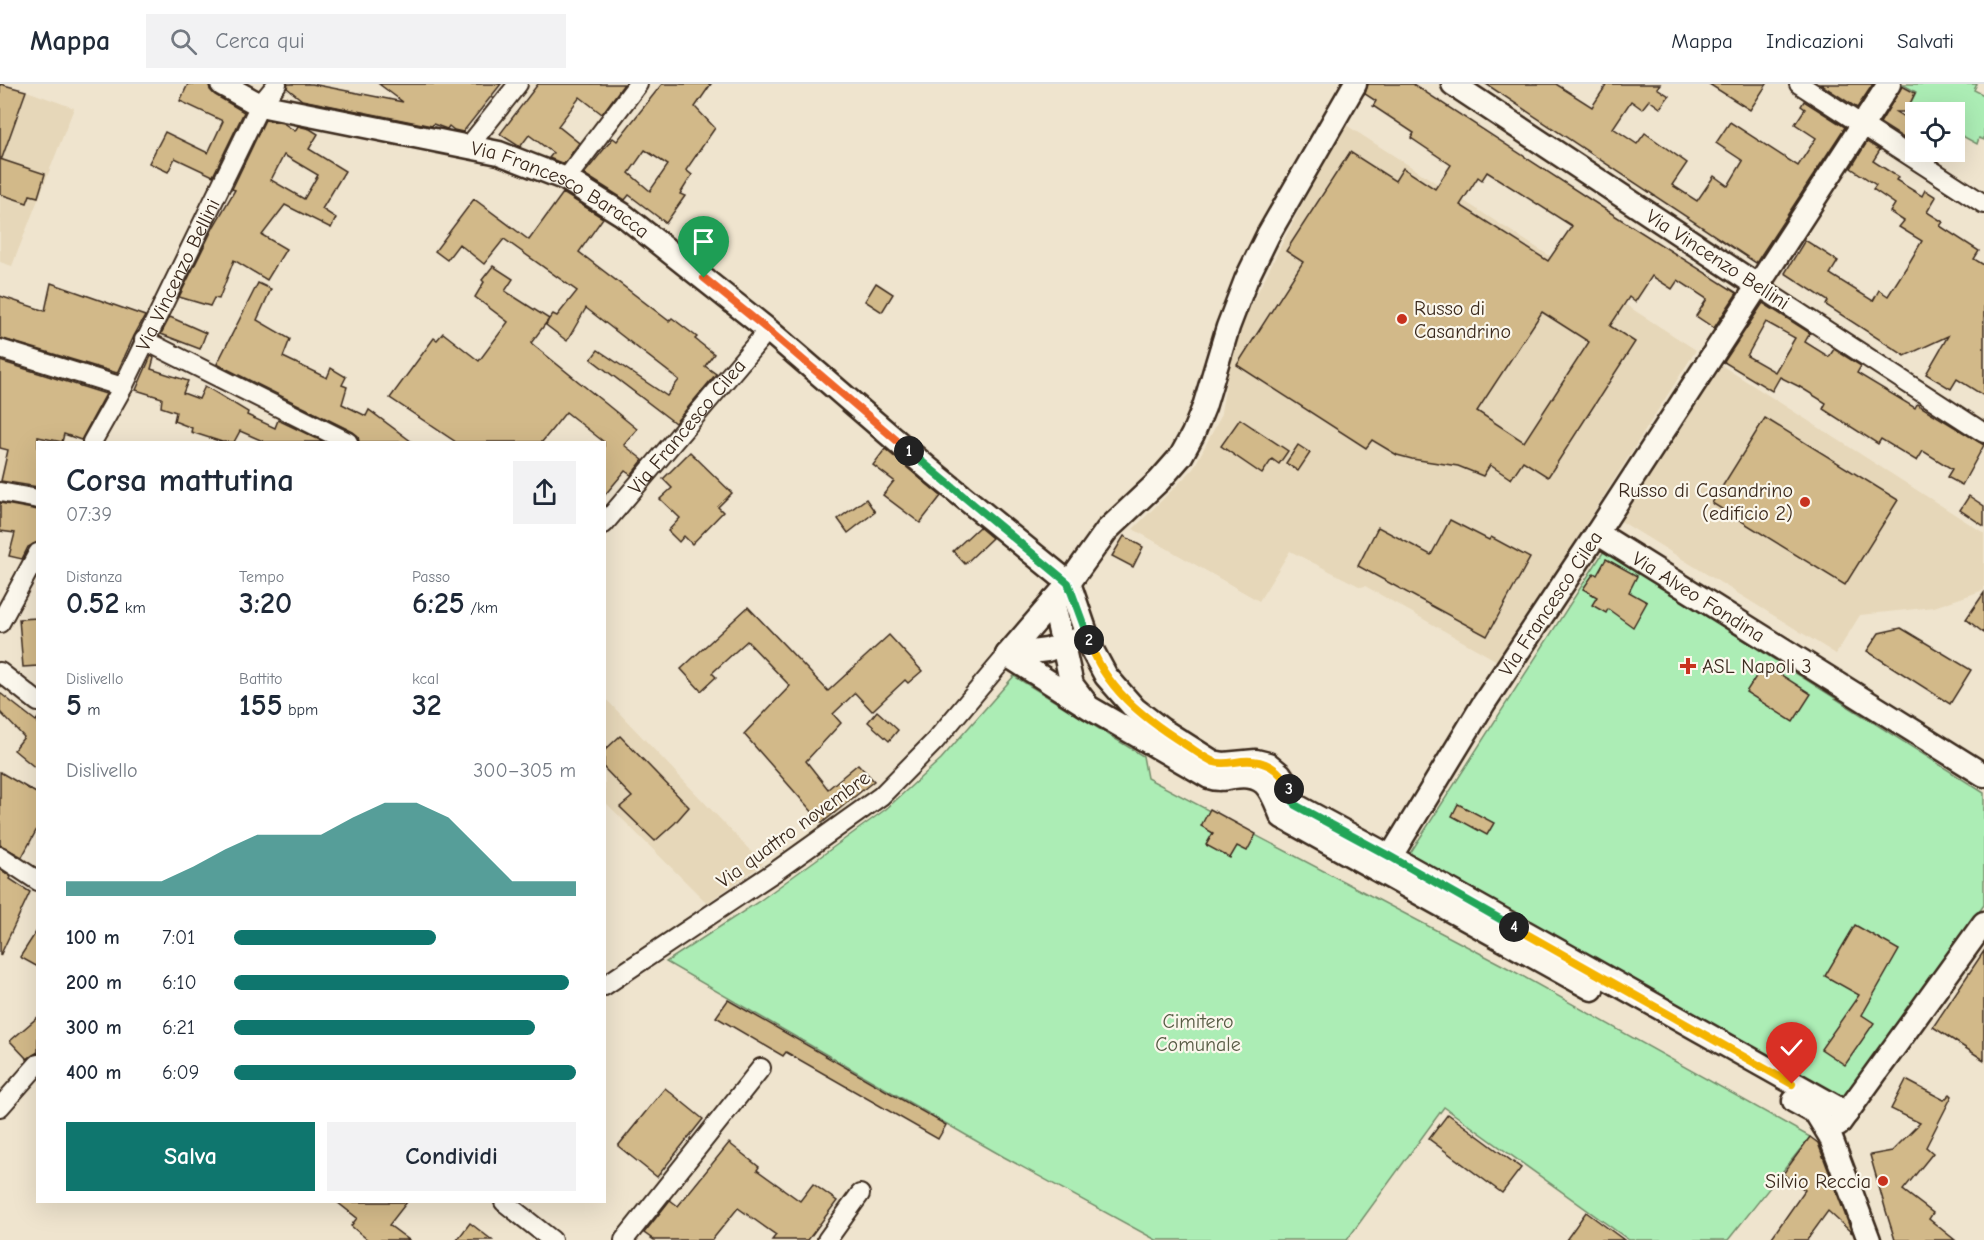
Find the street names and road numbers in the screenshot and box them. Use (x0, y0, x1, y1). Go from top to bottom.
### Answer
street label: Via Francesco Baracca (469, 137, 654, 243)
street label: Via Vincenzo Bellini (131, 195, 225, 355)
street label: Via Vincenzo Bellini (1642, 205, 1794, 314)
street label: Via Francesco Cilea (624, 355, 750, 499)
street label: Via Francesco Cilea (1494, 527, 1607, 680)
street label: Via Alveo Fondina (1628, 547, 1769, 647)
street label: Via quattro novembre (712, 766, 874, 893)

